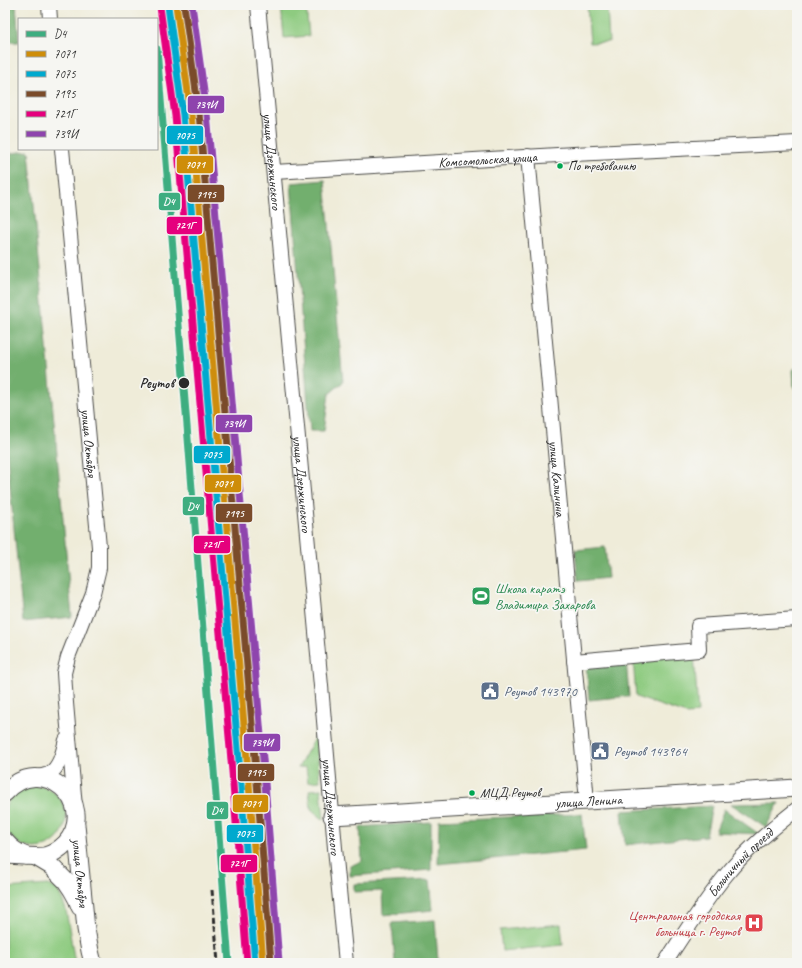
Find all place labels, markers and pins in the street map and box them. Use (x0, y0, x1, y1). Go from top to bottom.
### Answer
place label: По требованию (568, 158, 636, 174)
marker: По требованию (555, 161, 565, 171)
place label: Реутов (140, 375, 176, 392)
marker: Реутов (177, 376, 191, 390)
place label: Школа каратэ Владимира Захарова (495, 580, 596, 613)
sports icon: Школа каратэ Владимира Захарова (470, 585, 492, 607)
public building icon: Реутов 143970 (479, 680, 501, 702)
place label: Реутов 143970 (504, 683, 578, 700)
public building icon: Реутов 143964 (589, 740, 611, 762)
place label: Реутов 143964 (614, 743, 688, 760)
place label: МЦД Реутов (480, 785, 542, 801)
marker: МЦД Реутов (467, 788, 477, 798)
place label: Центральная городская больница г. Реутов (628, 907, 743, 940)
hospital icon: Центральная городская больница г. Реутов (743, 912, 765, 934)

